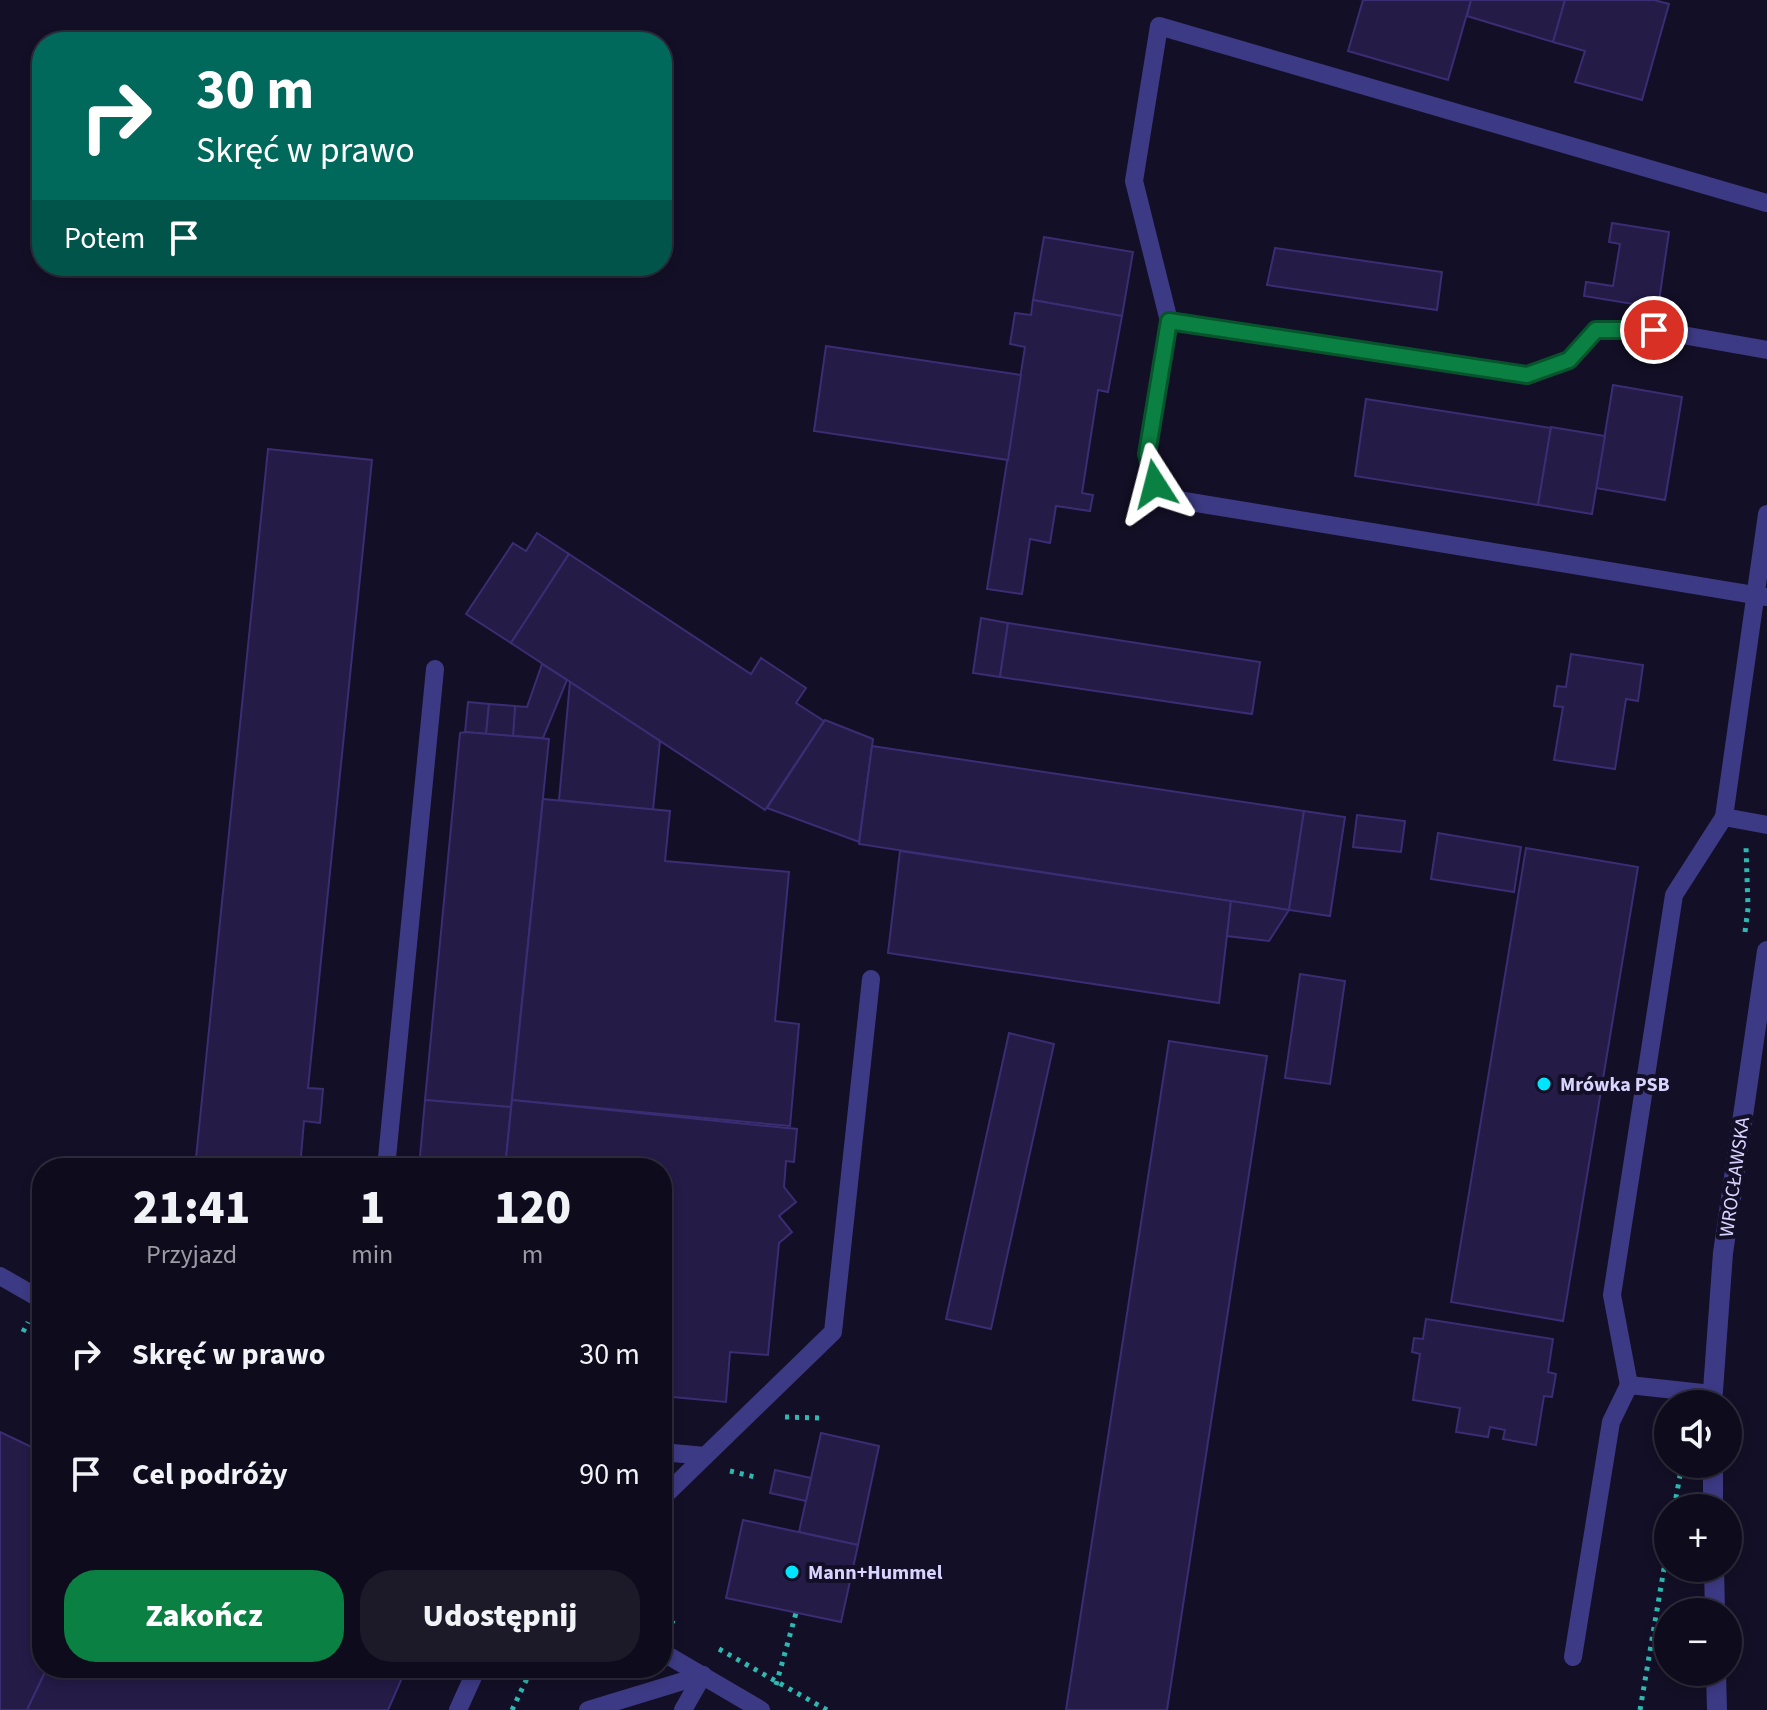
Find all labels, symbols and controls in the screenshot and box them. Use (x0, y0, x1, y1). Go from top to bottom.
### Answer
text: 30 m (196, 51, 314, 130)
icon: right (64, 64, 168, 168)
text: Skręć w prawo (196, 125, 415, 176)
icon: arrive (162, 216, 206, 260)
text: Potem (64, 217, 146, 260)
pin (1620, 296, 1688, 364)
icon: arrive (1632, 308, 1676, 352)
position arrow (1113, 442, 1197, 526)
place label: Mrówka PSB (1560, 1071, 1670, 1099)
marker: Mrówka PSB (1535, 1075, 1553, 1093)
street label: WROCŁAWSKA (1713, 1115, 1757, 1239)
text: 21:41 (133, 1174, 250, 1242)
text: 1 (359, 1174, 385, 1242)
text: 120 (494, 1174, 571, 1242)
text: Przyjazd (146, 1236, 237, 1273)
text: min (351, 1236, 393, 1273)
text: m (522, 1236, 543, 1273)
icon: right (64, 1332, 108, 1376)
text: Skręć w prawo (132, 1333, 325, 1376)
text: 30 m (579, 1333, 640, 1376)
map controls (1654, 1390, 1742, 1686)
button: sound (1654, 1390, 1742, 1478)
icon: arrive (64, 1452, 108, 1496)
text: Cel podróży (132, 1453, 288, 1496)
text: 90 m (579, 1453, 640, 1496)
button: + (1654, 1494, 1742, 1582)
place label: Mann+Hummel (808, 1559, 943, 1587)
marker: Mann+Hummel (783, 1563, 801, 1581)
button: Zakończ (64, 1570, 344, 1662)
button: Udostępnij (360, 1570, 640, 1662)
button: − (1654, 1598, 1742, 1686)

